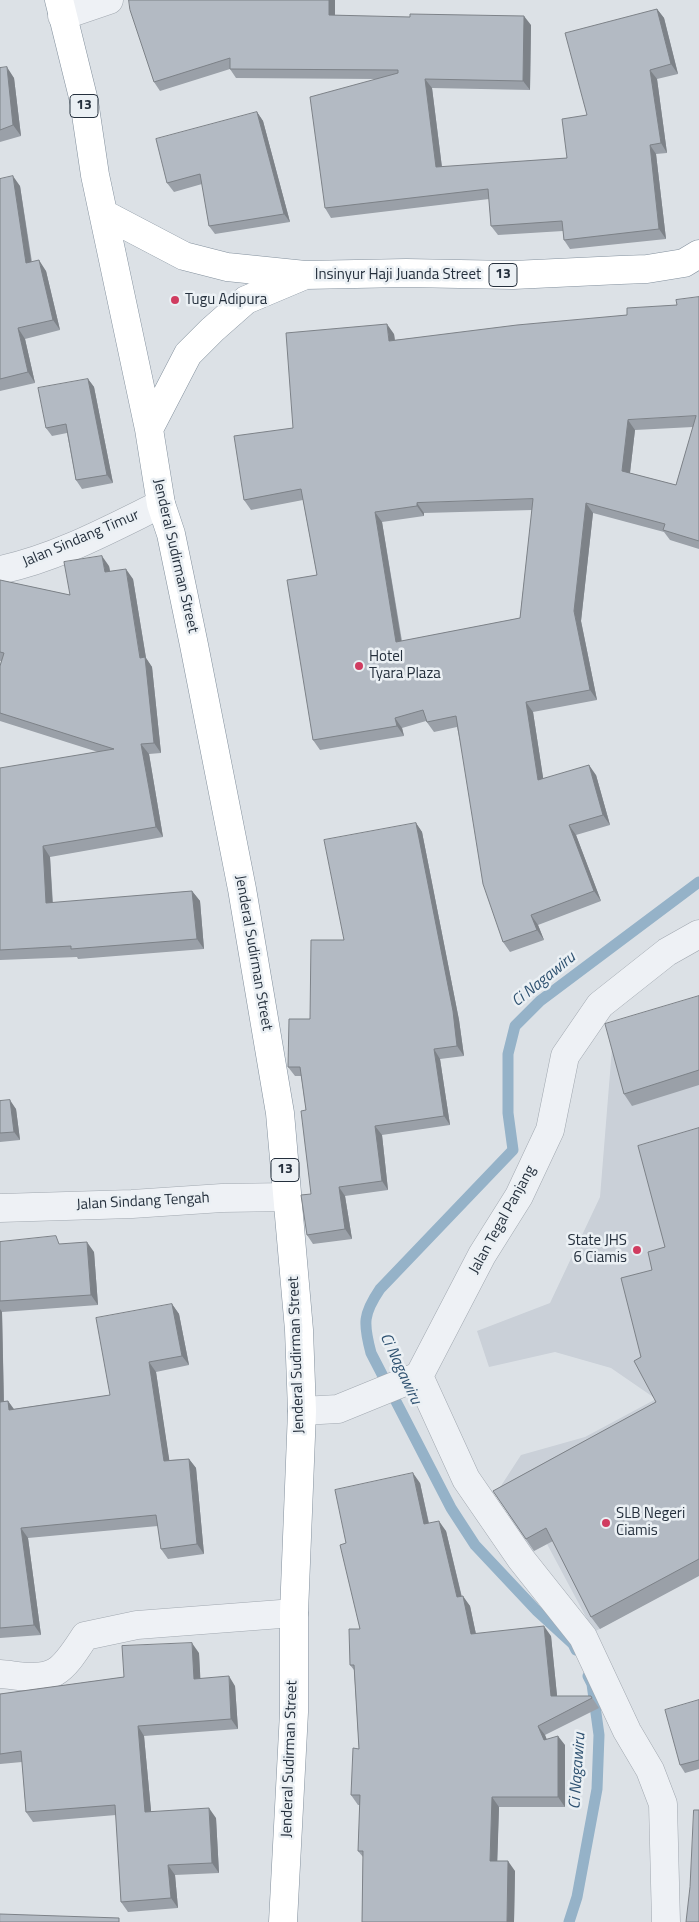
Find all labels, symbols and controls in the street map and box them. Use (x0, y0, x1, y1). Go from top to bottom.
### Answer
road number: 13 (70, 94, 98, 118)
road number: 13 (489, 264, 517, 286)
street label: Insinyur Haji Juanda Street (315, 266, 481, 284)
place label: Tugu Adipura (185, 291, 267, 309)
marker: Tugu Adipura (169, 294, 181, 306)
street label: Jenderal Sudirman Street (149, 477, 201, 635)
street label: Jalan Sindang Timur (20, 506, 142, 572)
place label: Hotel Tyara Plaza (369, 648, 441, 683)
marker: Hotel Tyara Plaza (353, 660, 365, 672)
street label: Jenderal Sudirman Street (230, 874, 276, 1032)
water label: Ci Nagawiru (508, 948, 580, 1012)
road number: 13 (271, 1158, 299, 1182)
street label: Jalan Tegal Panjang (466, 1163, 540, 1277)
street label: Jalan Sindang Tengah (76, 1190, 210, 1214)
place label: State JHS 6 Ciamis (567, 1232, 627, 1267)
marker: State JHS 6 Ciamis (631, 1244, 643, 1256)
street label: Jenderal Sudirman Street (285, 1276, 309, 1434)
water label: Ci Nagawiru (375, 1330, 425, 1408)
place label: SLB Negeri Ciamis (616, 1505, 685, 1540)
marker: SLB Negeri Ciamis (600, 1517, 612, 1529)
street label: Jenderal Sudirman Street (278, 1680, 302, 1838)
water label: Ci Nagawiru (566, 1732, 590, 1810)

